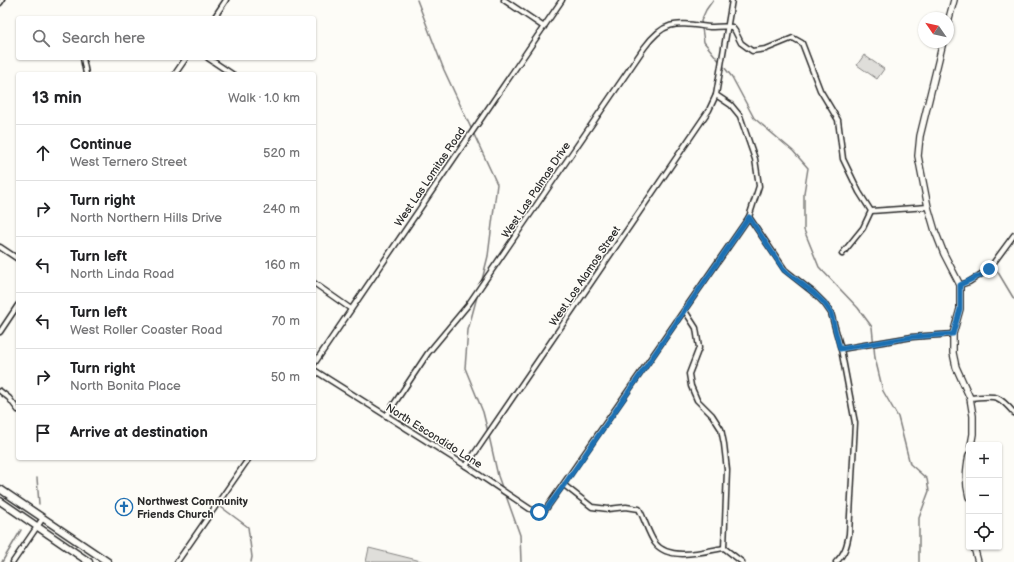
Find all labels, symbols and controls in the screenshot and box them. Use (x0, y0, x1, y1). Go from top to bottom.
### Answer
north arrow (918, 12, 954, 48)
search box (16, 16, 316, 60)
icon: search (30, 27, 52, 49)
text: Search here (62, 29, 145, 48)
text: 13 min (32, 88, 82, 108)
text: Walk · 1.0 km (228, 90, 300, 106)
street label: West Las Lomitas Road (392, 125, 468, 229)
text: Continue (70, 135, 132, 154)
street label: West Las Palmas Drive (499, 139, 573, 241)
icon: ahead (32, 142, 54, 164)
text: 520 m (263, 145, 300, 161)
text: West Ternero Street (70, 154, 187, 170)
text: Turn right (70, 191, 135, 210)
icon: right (32, 198, 54, 220)
text: 240 m (263, 201, 300, 217)
text: North Northern Hills Drive (70, 210, 222, 226)
street label: West Los Alamos Street (547, 223, 624, 328)
text: Turn left (70, 247, 127, 266)
icon: left (32, 254, 54, 276)
text: 160 m (265, 257, 300, 273)
route end (980, 260, 998, 278)
text: North Linda Road (70, 266, 174, 282)
text: Turn left (70, 303, 127, 322)
icon: left (32, 310, 54, 332)
text: 70 m (272, 313, 300, 329)
text: West Roller Coaster Road (70, 322, 222, 338)
text: Turn right (70, 359, 135, 378)
icon: right (32, 366, 54, 388)
text: 50 m (271, 369, 300, 385)
text: North Bonita Place (70, 378, 181, 394)
street label: North Escondido Lane (383, 401, 485, 471)
icon: arrive (32, 422, 54, 444)
text: Arrive at destination (70, 423, 208, 442)
map controls (966, 442, 1002, 550)
button: + (966, 442, 1002, 478)
button: − (966, 478, 1002, 514)
place label: Northwest Community Friends Church (137, 495, 248, 521)
church icon: Northwest Community Friends Church (114, 497, 134, 517)
route start (530, 503, 548, 521)
button: locate (966, 514, 1002, 550)

